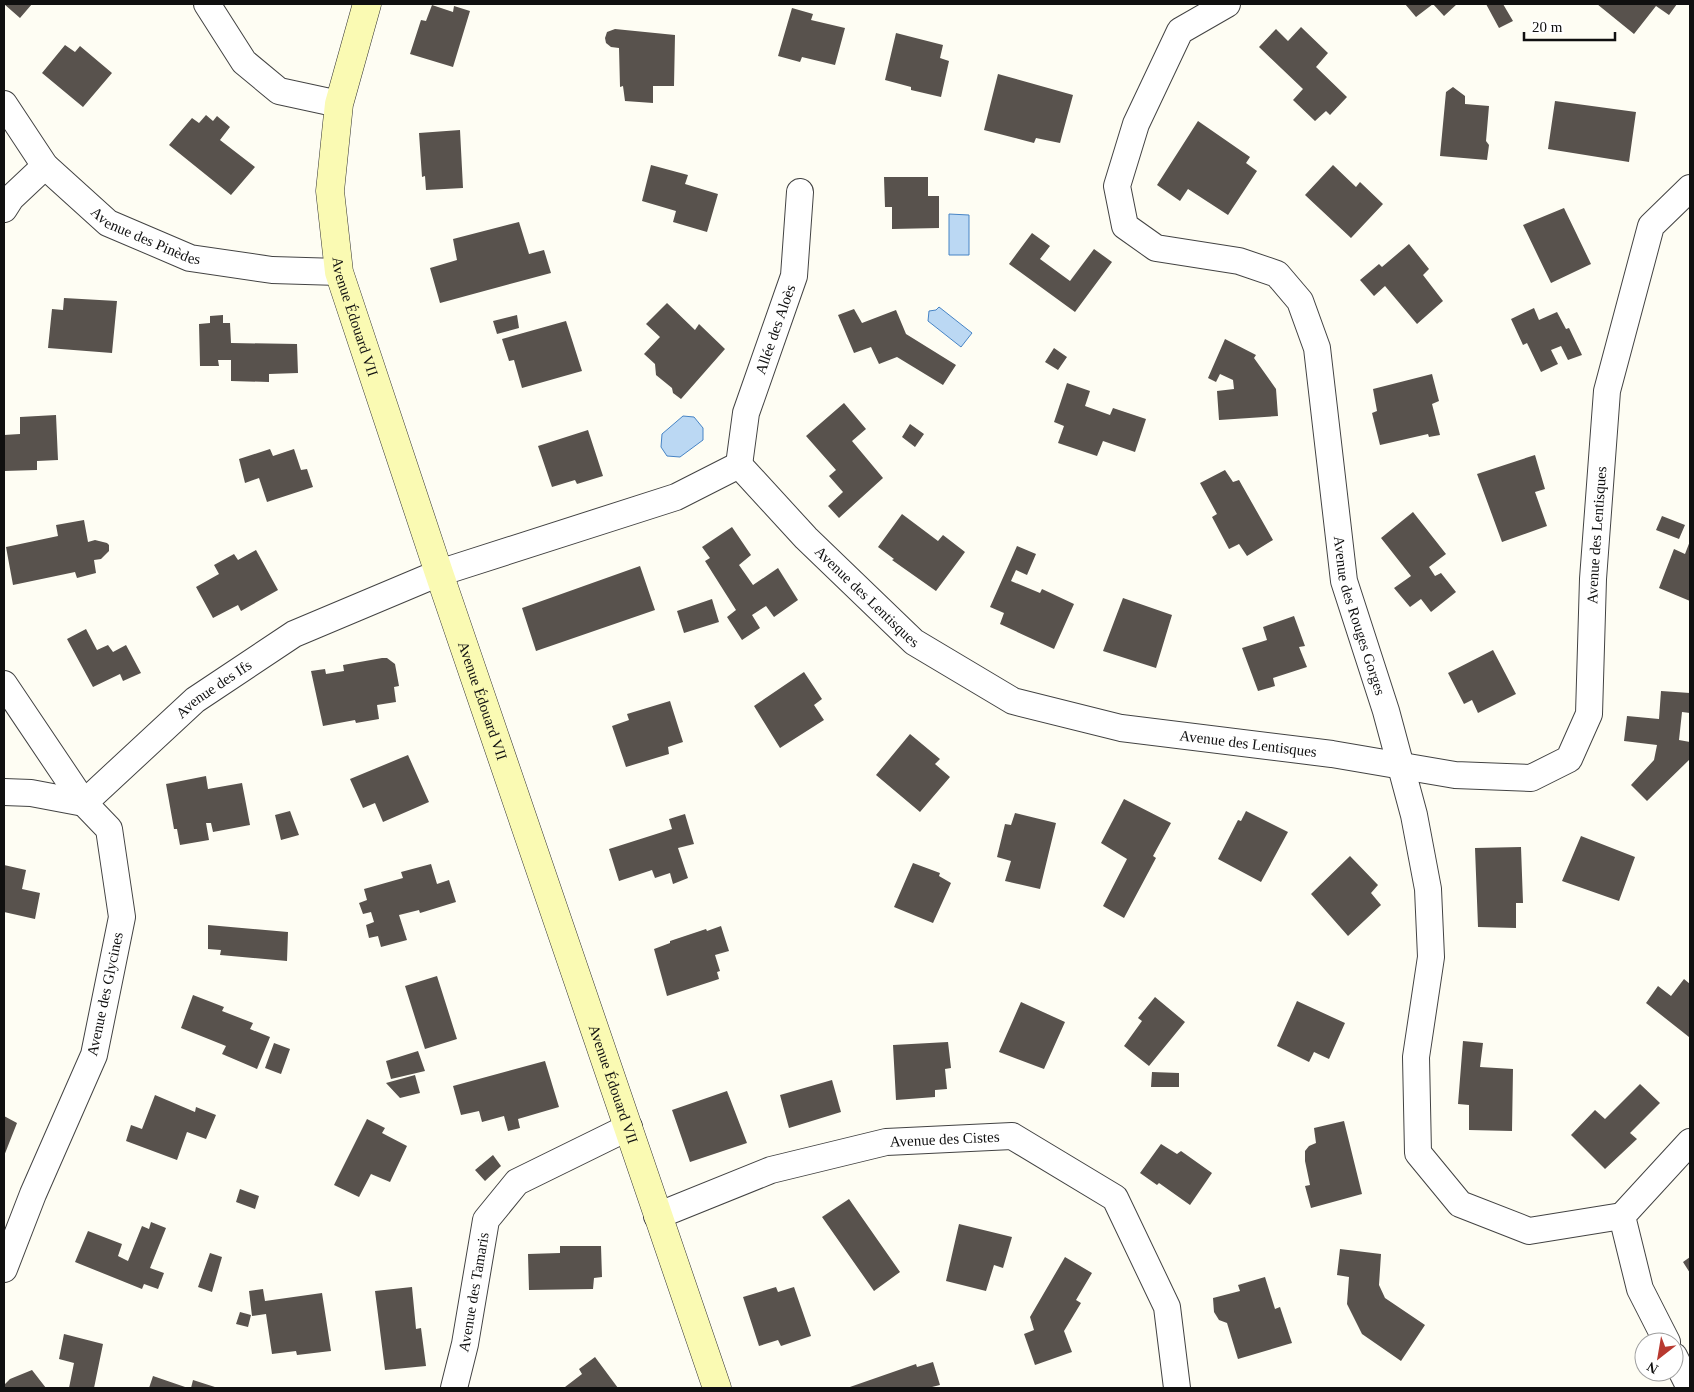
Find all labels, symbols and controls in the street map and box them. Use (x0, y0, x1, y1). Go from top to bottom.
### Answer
scale bar (1524, 10, 1615, 42)
text: 20 m (1532, 19, 1563, 35)
street label: Avenue des Pinèdes (88, 204, 202, 267)
street label: Avenue Édouard VII (329, 256, 381, 378)
street label: Allée des Aloès (752, 282, 798, 377)
street label: Avenue des Lentisques (1584, 466, 1609, 604)
street label: Avenue des Rouges Gorges (1331, 535, 1388, 697)
street label: Avenue des Lentisques (812, 543, 922, 651)
street label: Avenue Édouard VII (455, 639, 510, 762)
street label: Avenue des Ifs (173, 657, 255, 721)
street label: Avenue des Lentisques (1179, 727, 1318, 760)
street label: Avenue des Glycines (84, 930, 126, 1057)
street label: Avenue Édouard VII (586, 1023, 641, 1146)
street label: Avenue des Cistes (889, 1129, 1000, 1150)
street label: Avenue des Tamaris (455, 1231, 492, 1354)
north arrow (1634, 1332, 1684, 1382)
text: N (1644, 1359, 1661, 1377)

